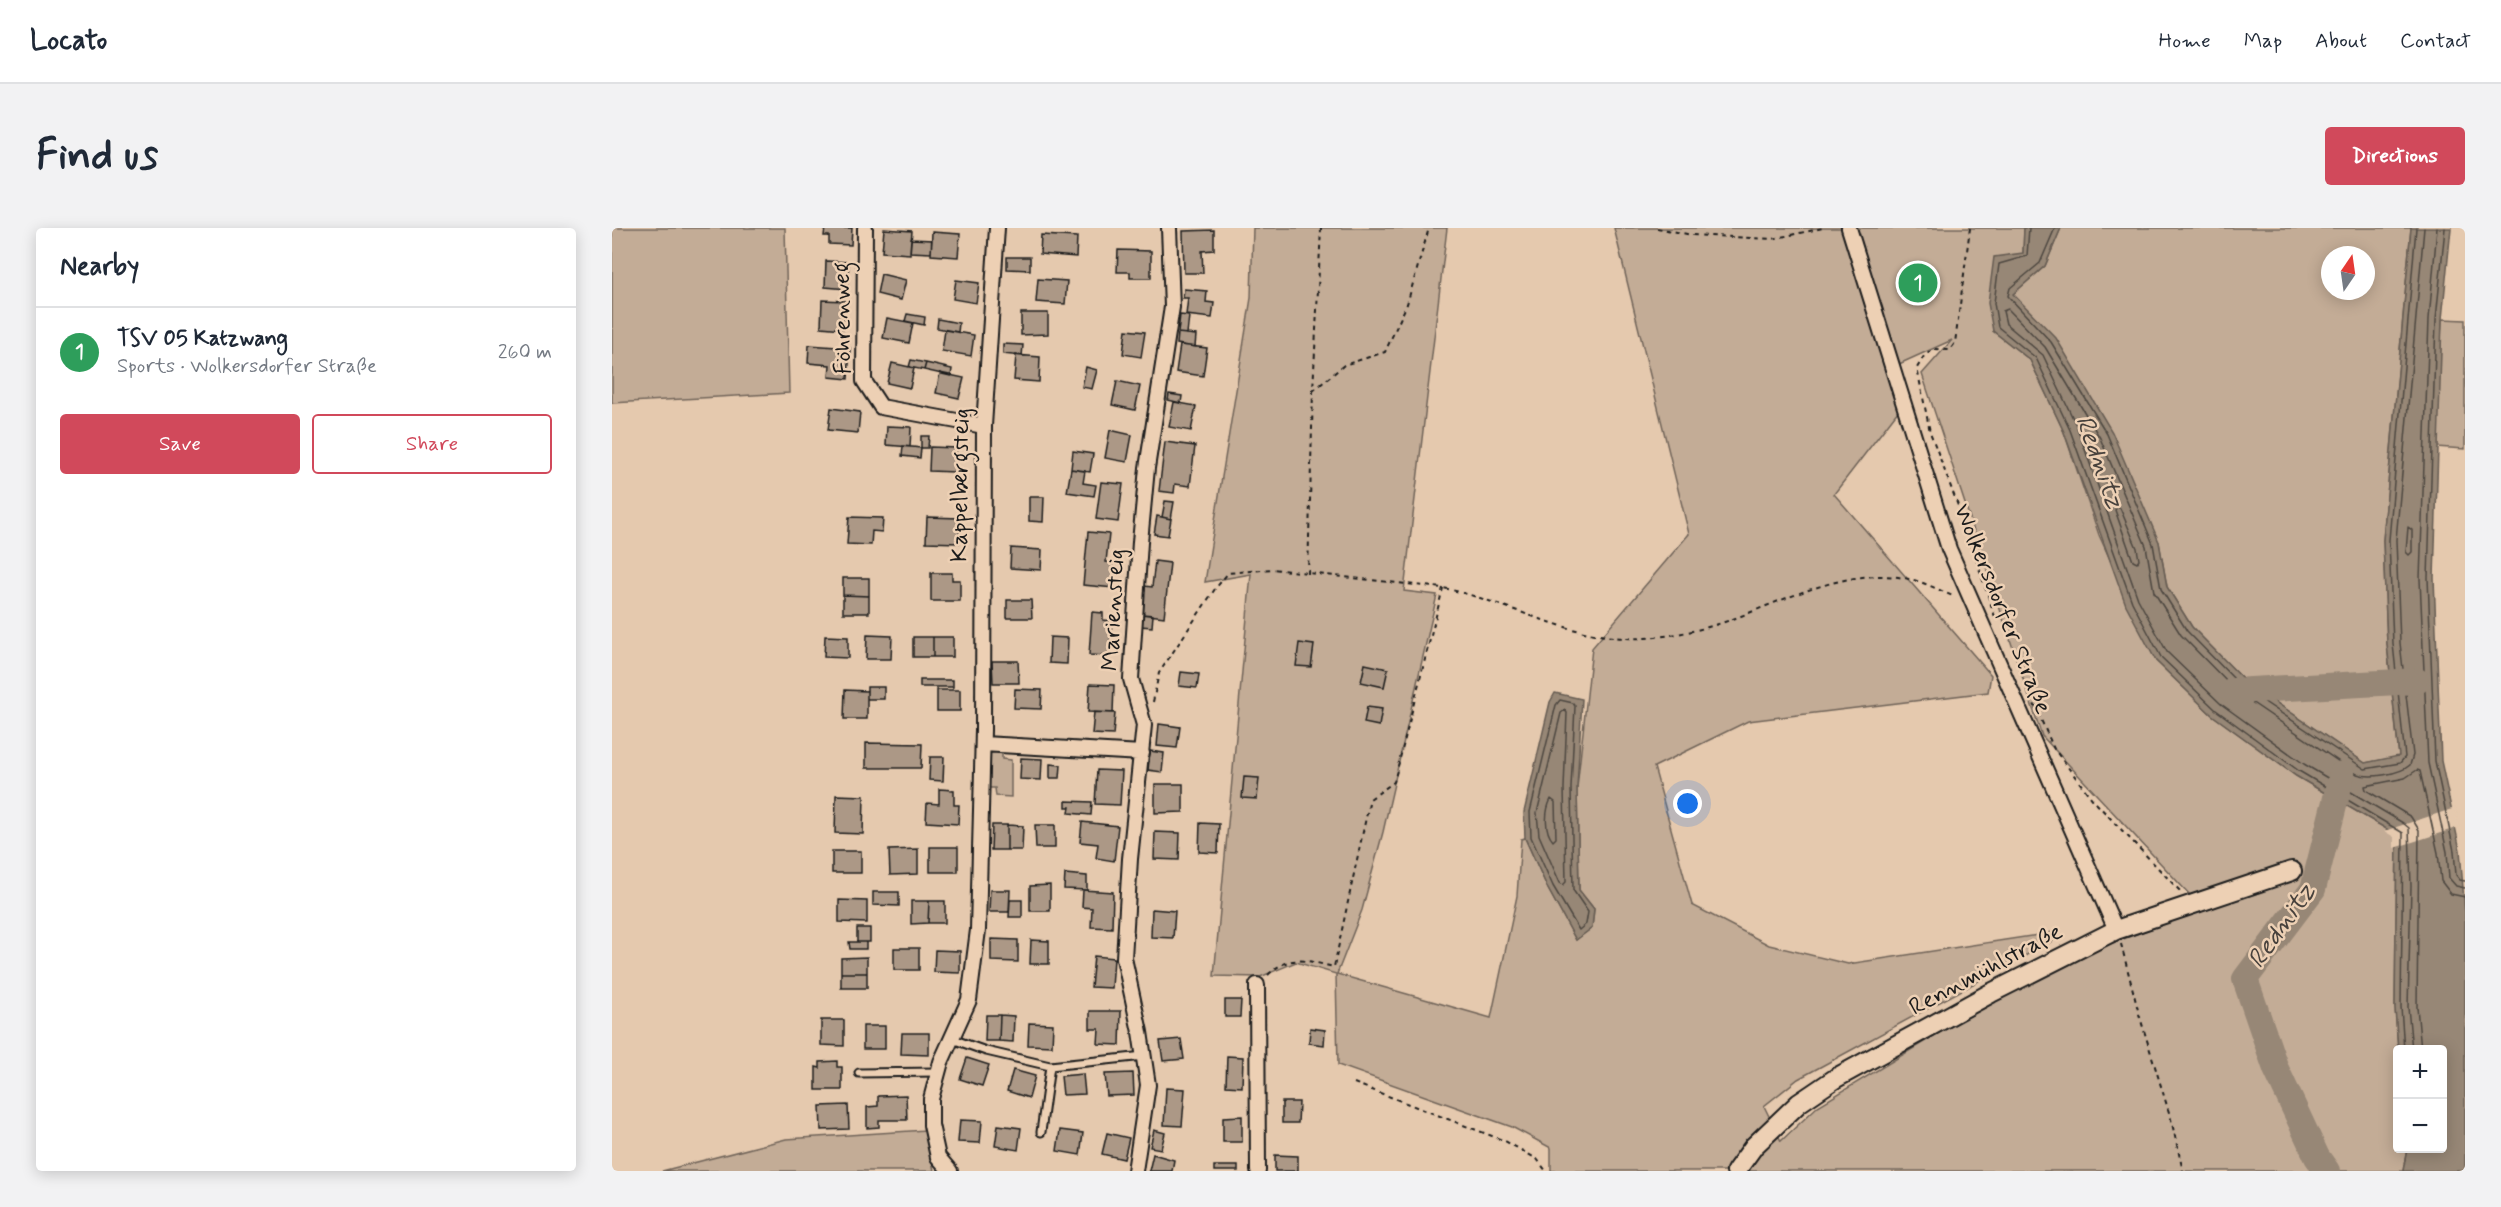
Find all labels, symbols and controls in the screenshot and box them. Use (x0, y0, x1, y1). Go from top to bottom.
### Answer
text: Locato (30, 23, 107, 60)
text: Home (2159, 27, 2211, 55)
text: Map (2244, 27, 2282, 55)
text: About (2315, 27, 2367, 55)
text: Contact (2400, 27, 2471, 55)
button: Directions (2325, 127, 2465, 185)
text: Find us (36, 129, 158, 184)
north arrow (2321, 246, 2375, 300)
text: Nearby (60, 250, 139, 284)
pin: 1 (1898, 260, 1938, 306)
street label: Föhrenweg (827, 261, 862, 375)
text: TSV 05 Katzwang (117, 325, 288, 353)
text: 1 (75, 339, 84, 366)
text: 260 m (498, 339, 552, 366)
text: Sports · Wolkersdorfer Straße (117, 353, 377, 380)
street label: Kappelbergsteig (944, 408, 981, 562)
water label: Rednitz (2066, 411, 2132, 513)
button: Save (60, 414, 300, 474)
button: Share (312, 414, 552, 474)
street label: Wolkersdorfer Straße (1946, 499, 2058, 719)
street label: Mariensteig (1095, 548, 1133, 672)
your location (1673, 789, 1702, 818)
water label: Rednitz (2240, 877, 2324, 975)
street label: Rennmühlstraße (1904, 916, 2068, 1023)
map controls (2393, 1045, 2447, 1153)
button: + (2393, 1045, 2447, 1099)
button: − (2393, 1099, 2447, 1153)

